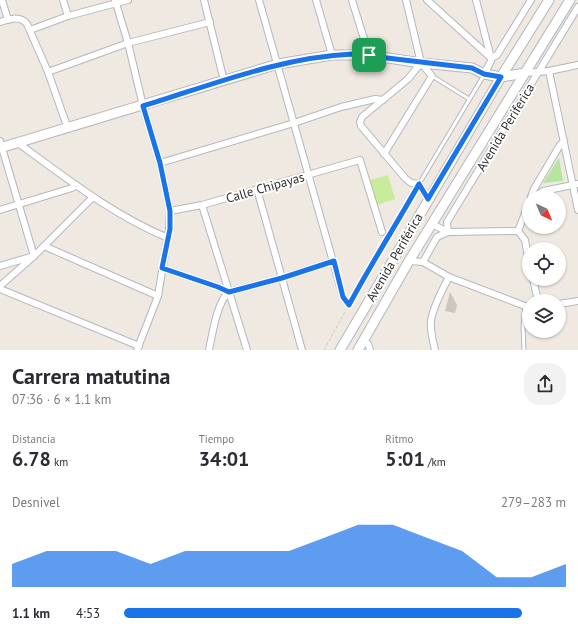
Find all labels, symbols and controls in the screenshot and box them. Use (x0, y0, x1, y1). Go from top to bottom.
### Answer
pin (352, 38, 386, 72)
icon: arrive (358, 44, 380, 66)
street label: Avenida Periferica (473, 80, 538, 174)
street label: Calle Chipayas (224, 168, 306, 207)
north arrow (522, 190, 566, 234)
map controls (522, 190, 566, 338)
street label: Avenida Periférica (362, 210, 427, 305)
button: locate (522, 242, 566, 286)
button: layers (522, 294, 566, 338)
text: Carrera matutina (12, 362, 170, 390)
button: share (524, 363, 566, 405)
text: 07:36 · 6 × 1.1 km (12, 391, 111, 408)
text: Distancia (12, 432, 55, 446)
text: Tiempo (199, 432, 234, 446)
text: Ritmo (385, 432, 413, 446)
text: 6.78 (12, 446, 51, 472)
text: 34:01 (199, 446, 249, 472)
text: 5:01 (385, 446, 425, 472)
text: km (51, 455, 68, 469)
text: /km (425, 455, 446, 469)
text: Desnivel (12, 494, 60, 511)
text: 279–283 m (501, 494, 566, 511)
text: 1.1 km (12, 605, 50, 622)
text: 4:53 (76, 605, 100, 622)

